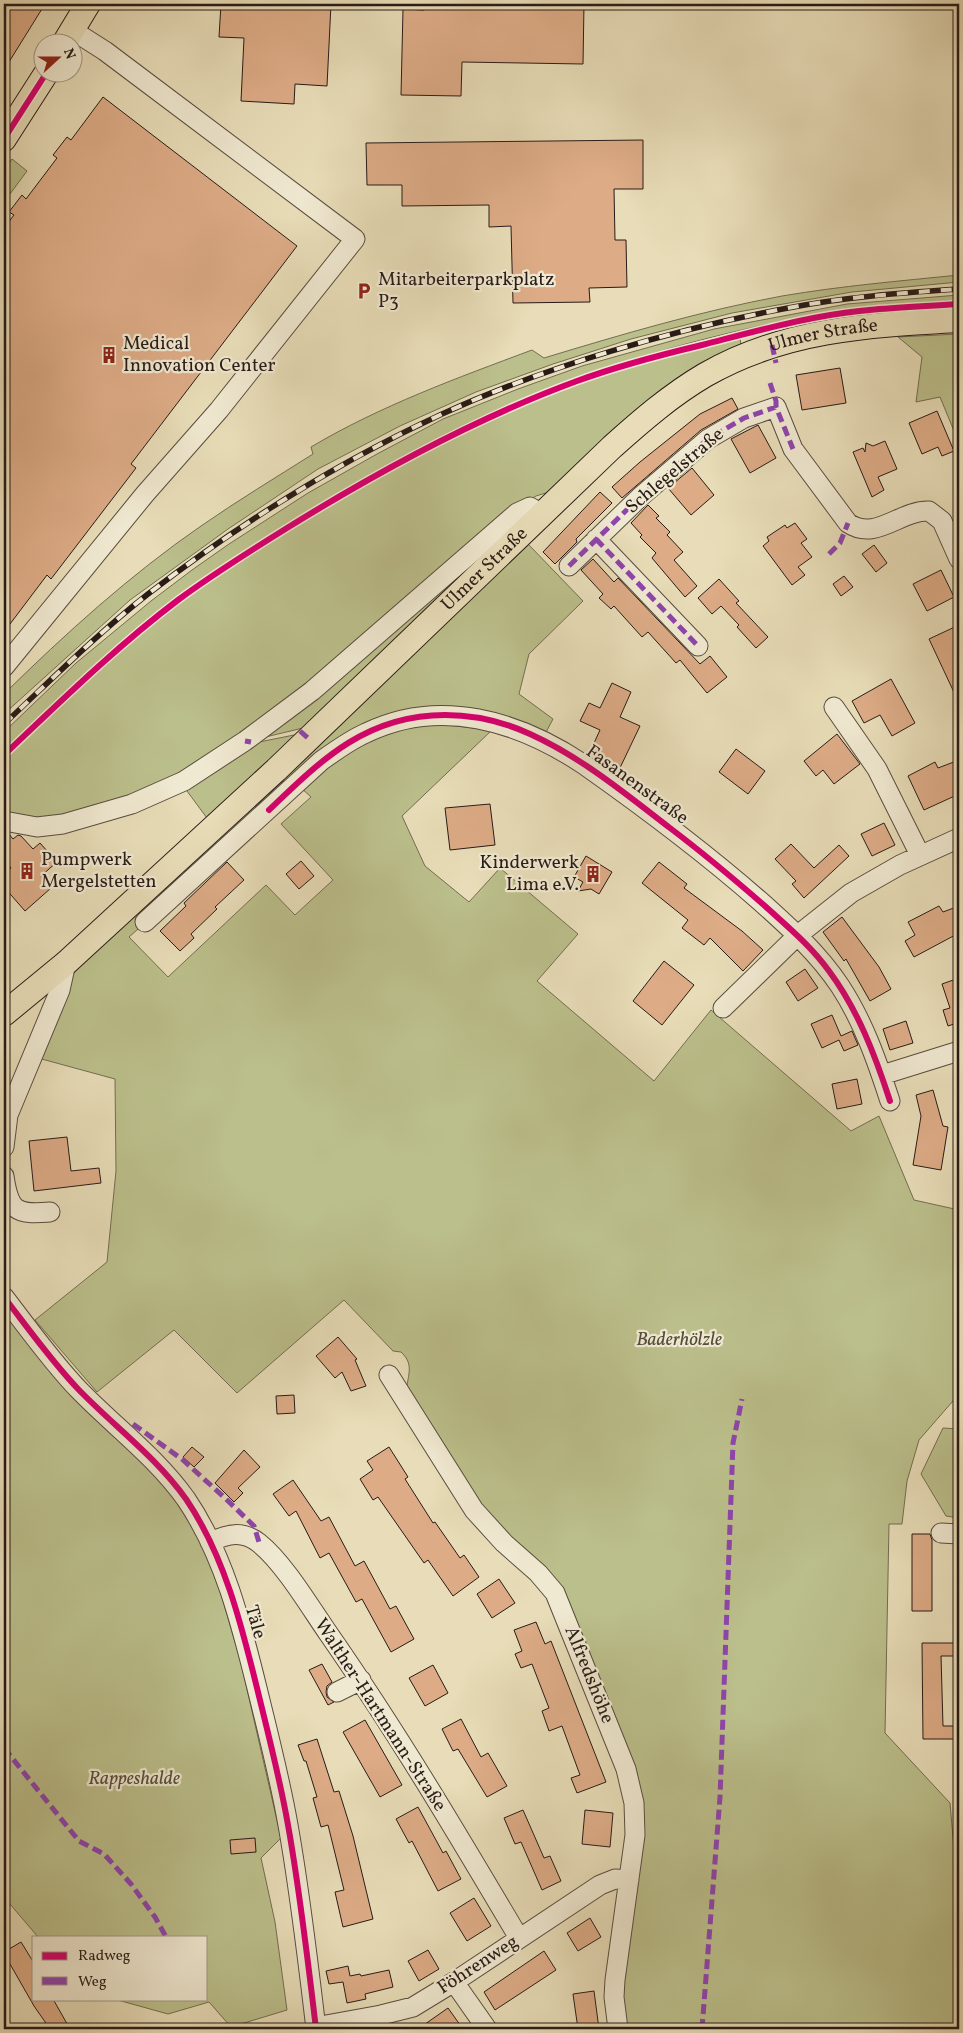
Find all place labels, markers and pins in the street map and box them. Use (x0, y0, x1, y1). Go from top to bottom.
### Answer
place label: Mitarbeiterparkplatz P3 (378, 267, 554, 315)
parking icon: Mitarbeiterparkplatz P3 (354, 281, 374, 301)
place label: Medical Innovation Center (123, 331, 275, 379)
building icon: Medical Innovation Center (99, 345, 119, 365)
place label: Pumpwerk Mergelstetten (41, 847, 157, 895)
place label: Kinderwerk Lima e.V. (480, 850, 579, 898)
building icon: Pumpwerk Mergelstetten (17, 861, 37, 881)
building icon: Kinderwerk Lima e.V. (583, 864, 603, 884)

